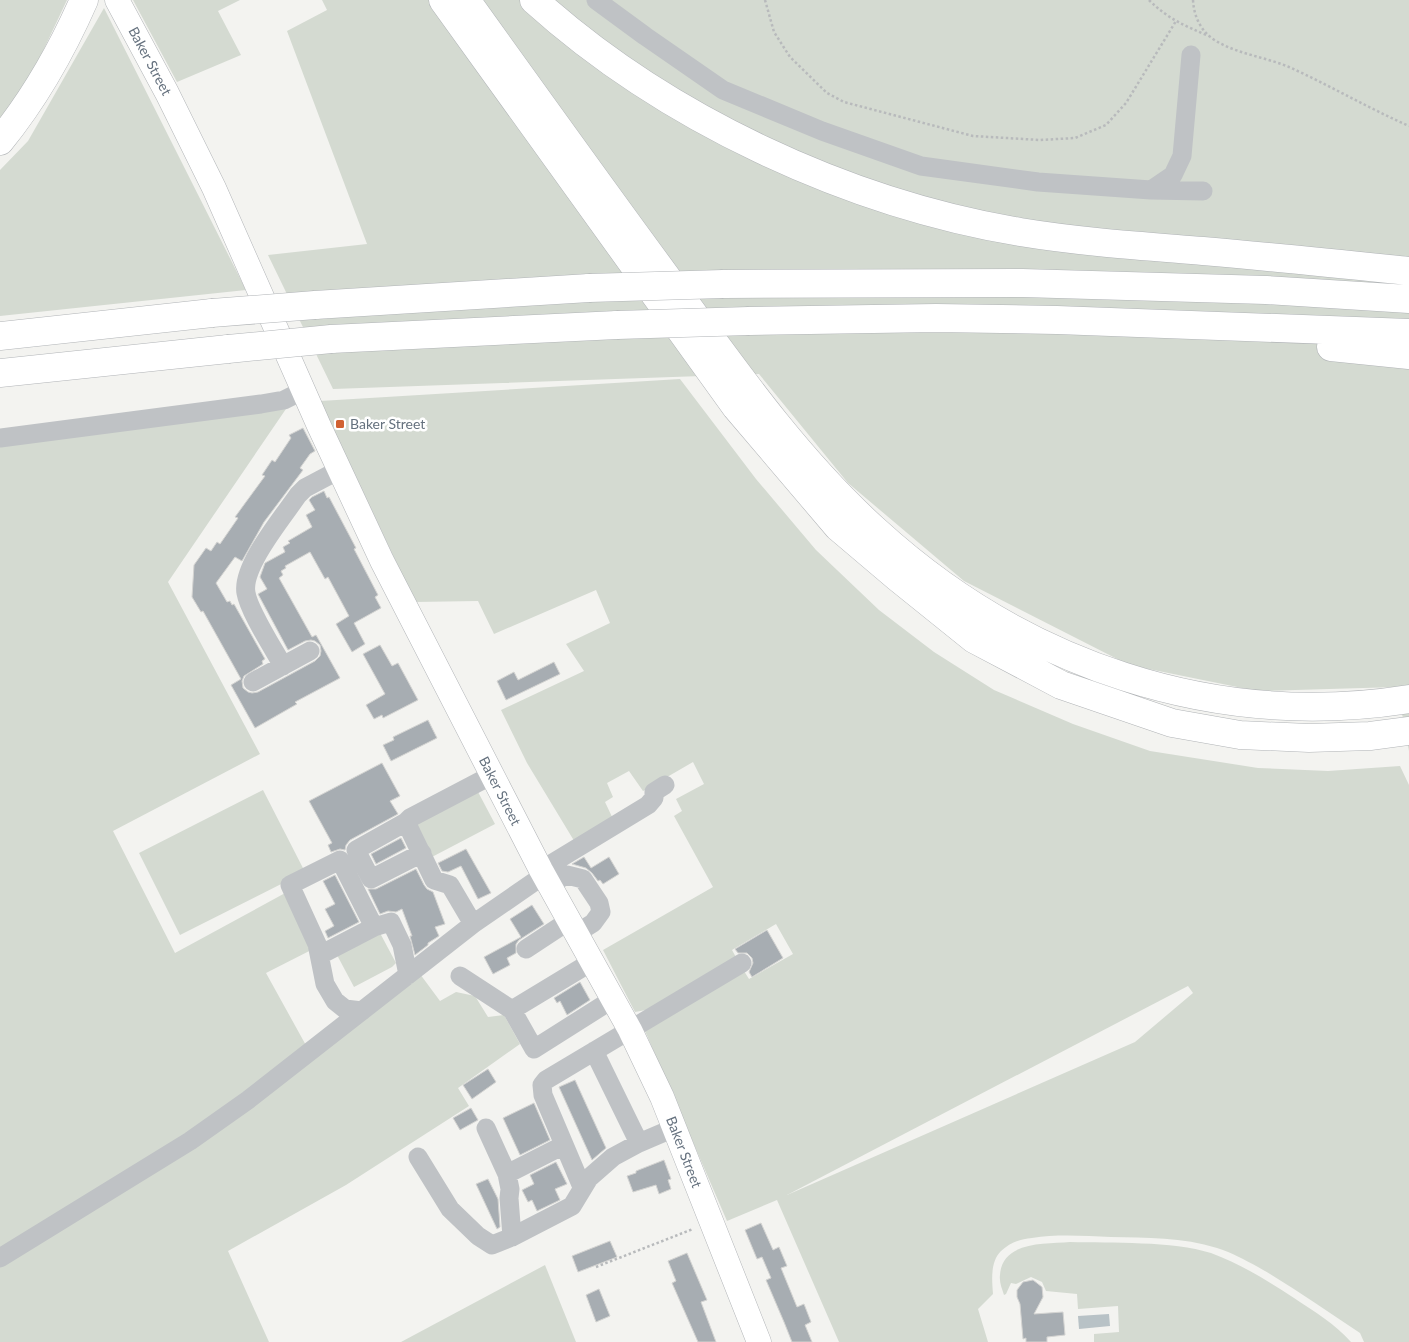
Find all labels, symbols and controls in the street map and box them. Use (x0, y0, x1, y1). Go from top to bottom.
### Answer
street label: Baker Street (125, 24, 176, 98)
place label: Baker Street (350, 415, 425, 432)
marker: Baker Street (334, 418, 346, 430)
street label: Baker Street (476, 753, 525, 828)
street label: Baker Street (663, 1114, 706, 1190)

